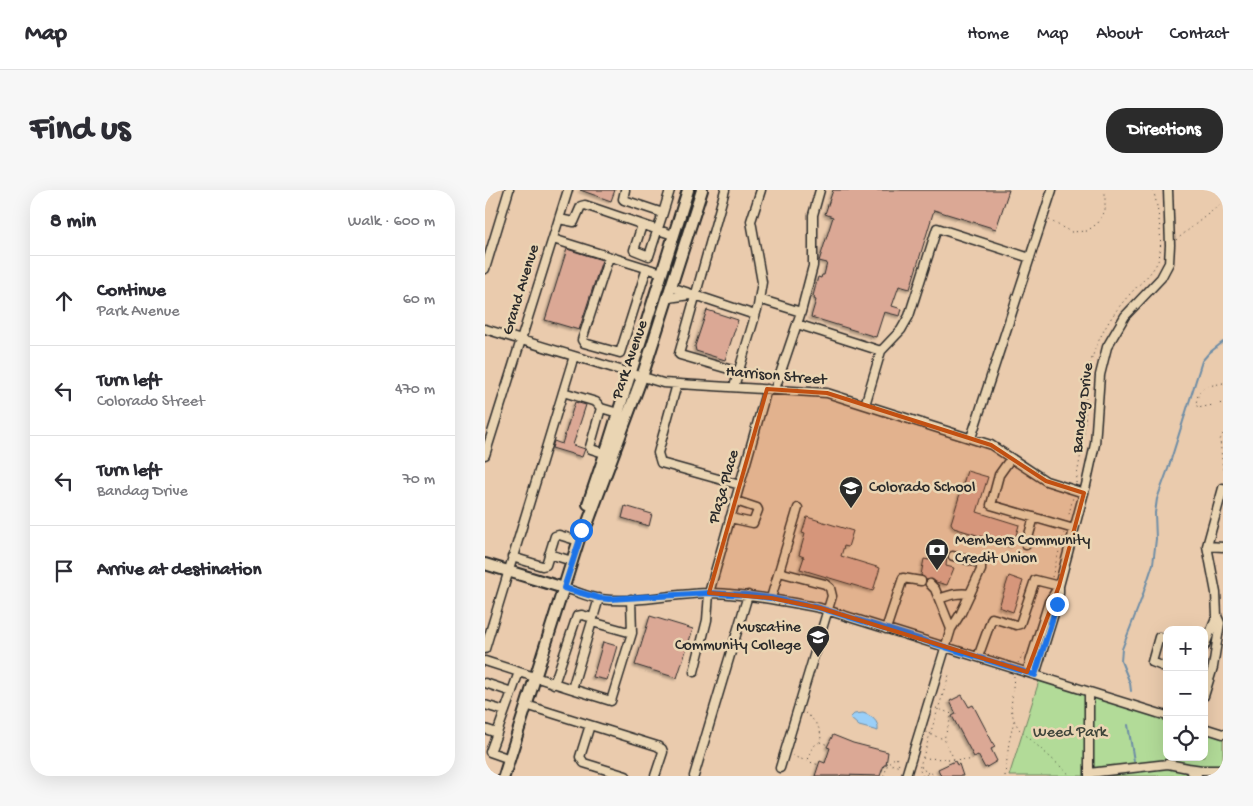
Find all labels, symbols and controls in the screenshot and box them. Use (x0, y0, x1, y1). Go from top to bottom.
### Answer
text: Map (25, 20, 67, 49)
text: Home (967, 24, 1009, 45)
text: Map (1037, 24, 1068, 45)
text: About (1096, 24, 1142, 45)
text: Contact (1170, 24, 1228, 45)
button: Directions (1106, 108, 1223, 153)
text: Find us (30, 110, 130, 151)
text: 8 min (50, 210, 96, 235)
text: Walk · 600 m (348, 213, 435, 232)
street label: Grand Avenue (499, 242, 545, 337)
text: Continue (97, 280, 166, 303)
icon: ahead (50, 287, 78, 315)
text: 60 m (403, 291, 435, 310)
text: Park Avenue (97, 303, 179, 322)
street label: Park Avenue (608, 317, 654, 403)
street label: Bandag Drive (1069, 361, 1099, 455)
street label: Harrison Street (725, 363, 829, 391)
text: Turn left (97, 370, 161, 393)
icon: left (50, 377, 78, 405)
text: 470 m (395, 381, 435, 400)
text: Colorado Street (97, 393, 204, 412)
street label: Plaza Place (705, 447, 745, 527)
text: Turn left (97, 460, 161, 483)
icon: left (50, 467, 78, 495)
text: 70 m (402, 471, 435, 490)
school or university icon: Colorado School (838, 475, 864, 509)
place label: Colorado School (869, 479, 975, 498)
text: Bandag Drive (97, 483, 188, 502)
route start (570, 519, 593, 542)
place label: Members Community Credit Union (955, 532, 1091, 569)
bank icon: Members Community Credit Union (924, 537, 950, 571)
icon: arrive (50, 557, 78, 585)
text: Arrive at destination (97, 559, 261, 582)
route end (1046, 593, 1069, 616)
place label: Muscatine Community College (675, 619, 802, 656)
school or university icon: Muscatine Community College (805, 624, 831, 658)
map controls (1163, 626, 1208, 761)
button: + (1163, 626, 1208, 671)
button: − (1163, 671, 1208, 716)
button: locate (1163, 716, 1208, 761)
park label: Weed Park (1033, 724, 1109, 743)

